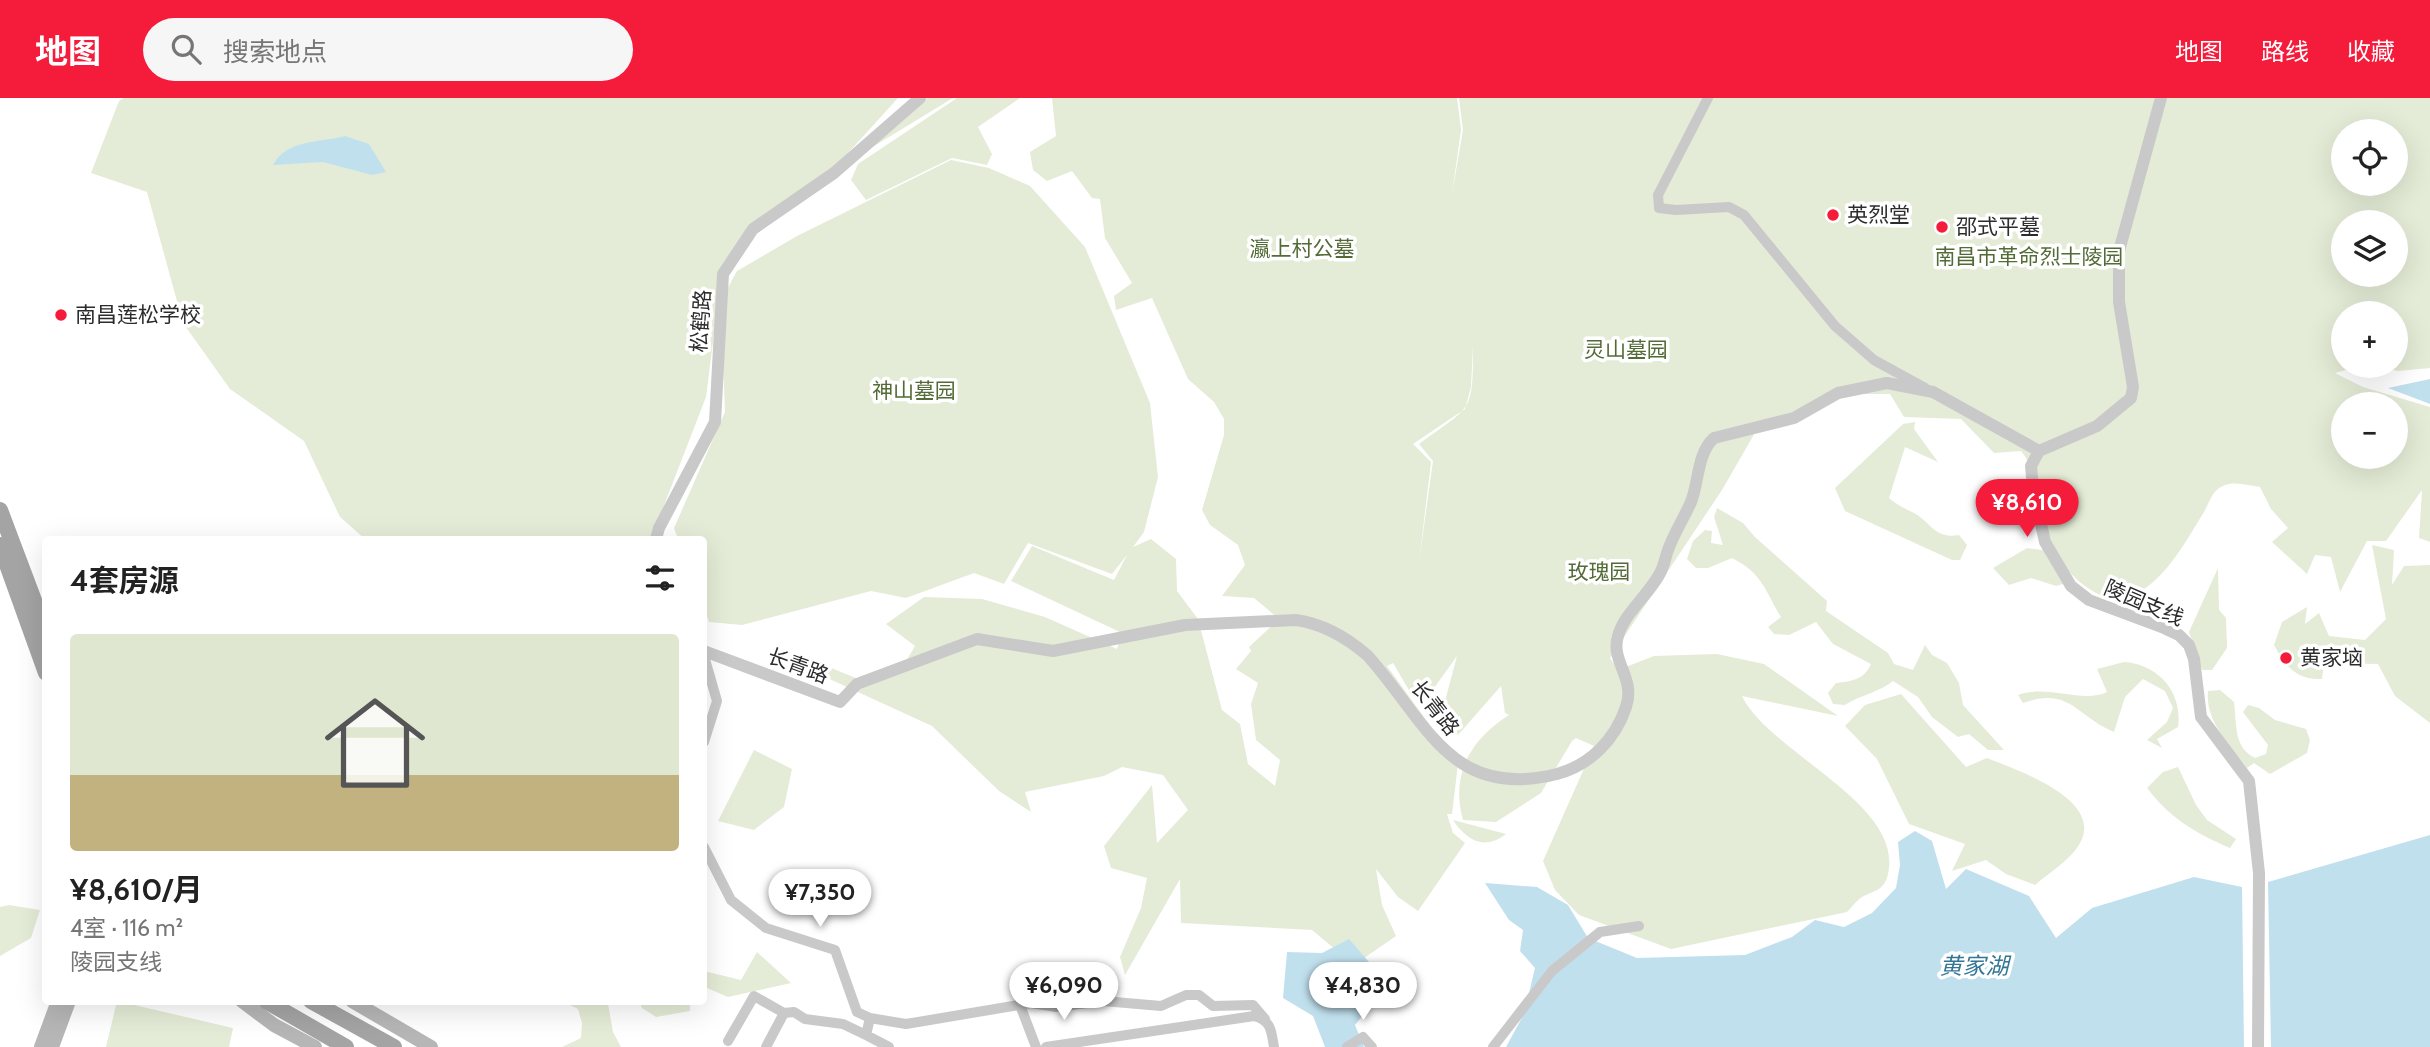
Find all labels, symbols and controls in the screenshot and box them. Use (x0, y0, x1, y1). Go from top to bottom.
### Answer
search box (143, 18, 633, 81)
icon: search (167, 30, 205, 68)
text: 地图 (35, 31, 101, 71)
text: 搜索地点 (223, 36, 327, 68)
text: 地图 (2175, 37, 2223, 66)
text: 路线 (2261, 37, 2309, 66)
text: 收藏 (2347, 37, 2395, 66)
map controls (2331, 119, 2408, 469)
button: locate (2331, 119, 2408, 196)
place label: 英烈堂 (1847, 202, 1910, 227)
marker: 英烈堂 (1825, 207, 1841, 223)
button: layers (2331, 210, 2408, 287)
place label: 邵式平墓 (1956, 214, 2040, 239)
marker: 邵式平墓 (1934, 219, 1950, 235)
park label: 瀛上村公墓 (1250, 236, 1355, 261)
park label: 南昌市革命烈士陵园 (1935, 244, 2124, 269)
street label: 松鹤路 (686, 289, 715, 353)
button: + (2331, 301, 2408, 378)
place label: 南昌莲松学校 (75, 302, 201, 327)
marker: 南昌莲松学校 (53, 307, 69, 323)
park label: 灵山墓园 (1584, 337, 1668, 362)
park label: 神山墓园 (872, 378, 956, 403)
button: − (2331, 392, 2408, 469)
pin: ¥8,610 (1970, 480, 2084, 539)
text: ¥8,610 (1992, 488, 2062, 516)
icon: filters (641, 559, 679, 597)
park label: 玫瑰园 (1568, 559, 1631, 584)
text: 4套房源 (70, 562, 179, 599)
street label: 陵园支线 (2101, 575, 2188, 630)
street label: 长青路 (764, 643, 832, 688)
place label: 黄家垴 (2300, 645, 2363, 670)
marker: 黄家垴 (2278, 650, 2294, 666)
street label: 长青路 (1406, 675, 1465, 740)
icon: home (312, 680, 438, 806)
pin: ¥7,350 (763, 870, 877, 929)
text: ¥8,610/月 (70, 871, 203, 908)
text: ¥7,350 (784, 878, 856, 906)
text: 4室 · 116 m² (70, 914, 183, 942)
text: 陵园支线 (70, 948, 162, 976)
water label: 黄家湖 (1940, 952, 2012, 980)
pin: ¥6,090 (1007, 962, 1121, 1022)
pin: ¥4,830 (1306, 962, 1420, 1022)
text: ¥6,090 (1025, 971, 1103, 999)
text: ¥4,830 (1325, 971, 1401, 999)

